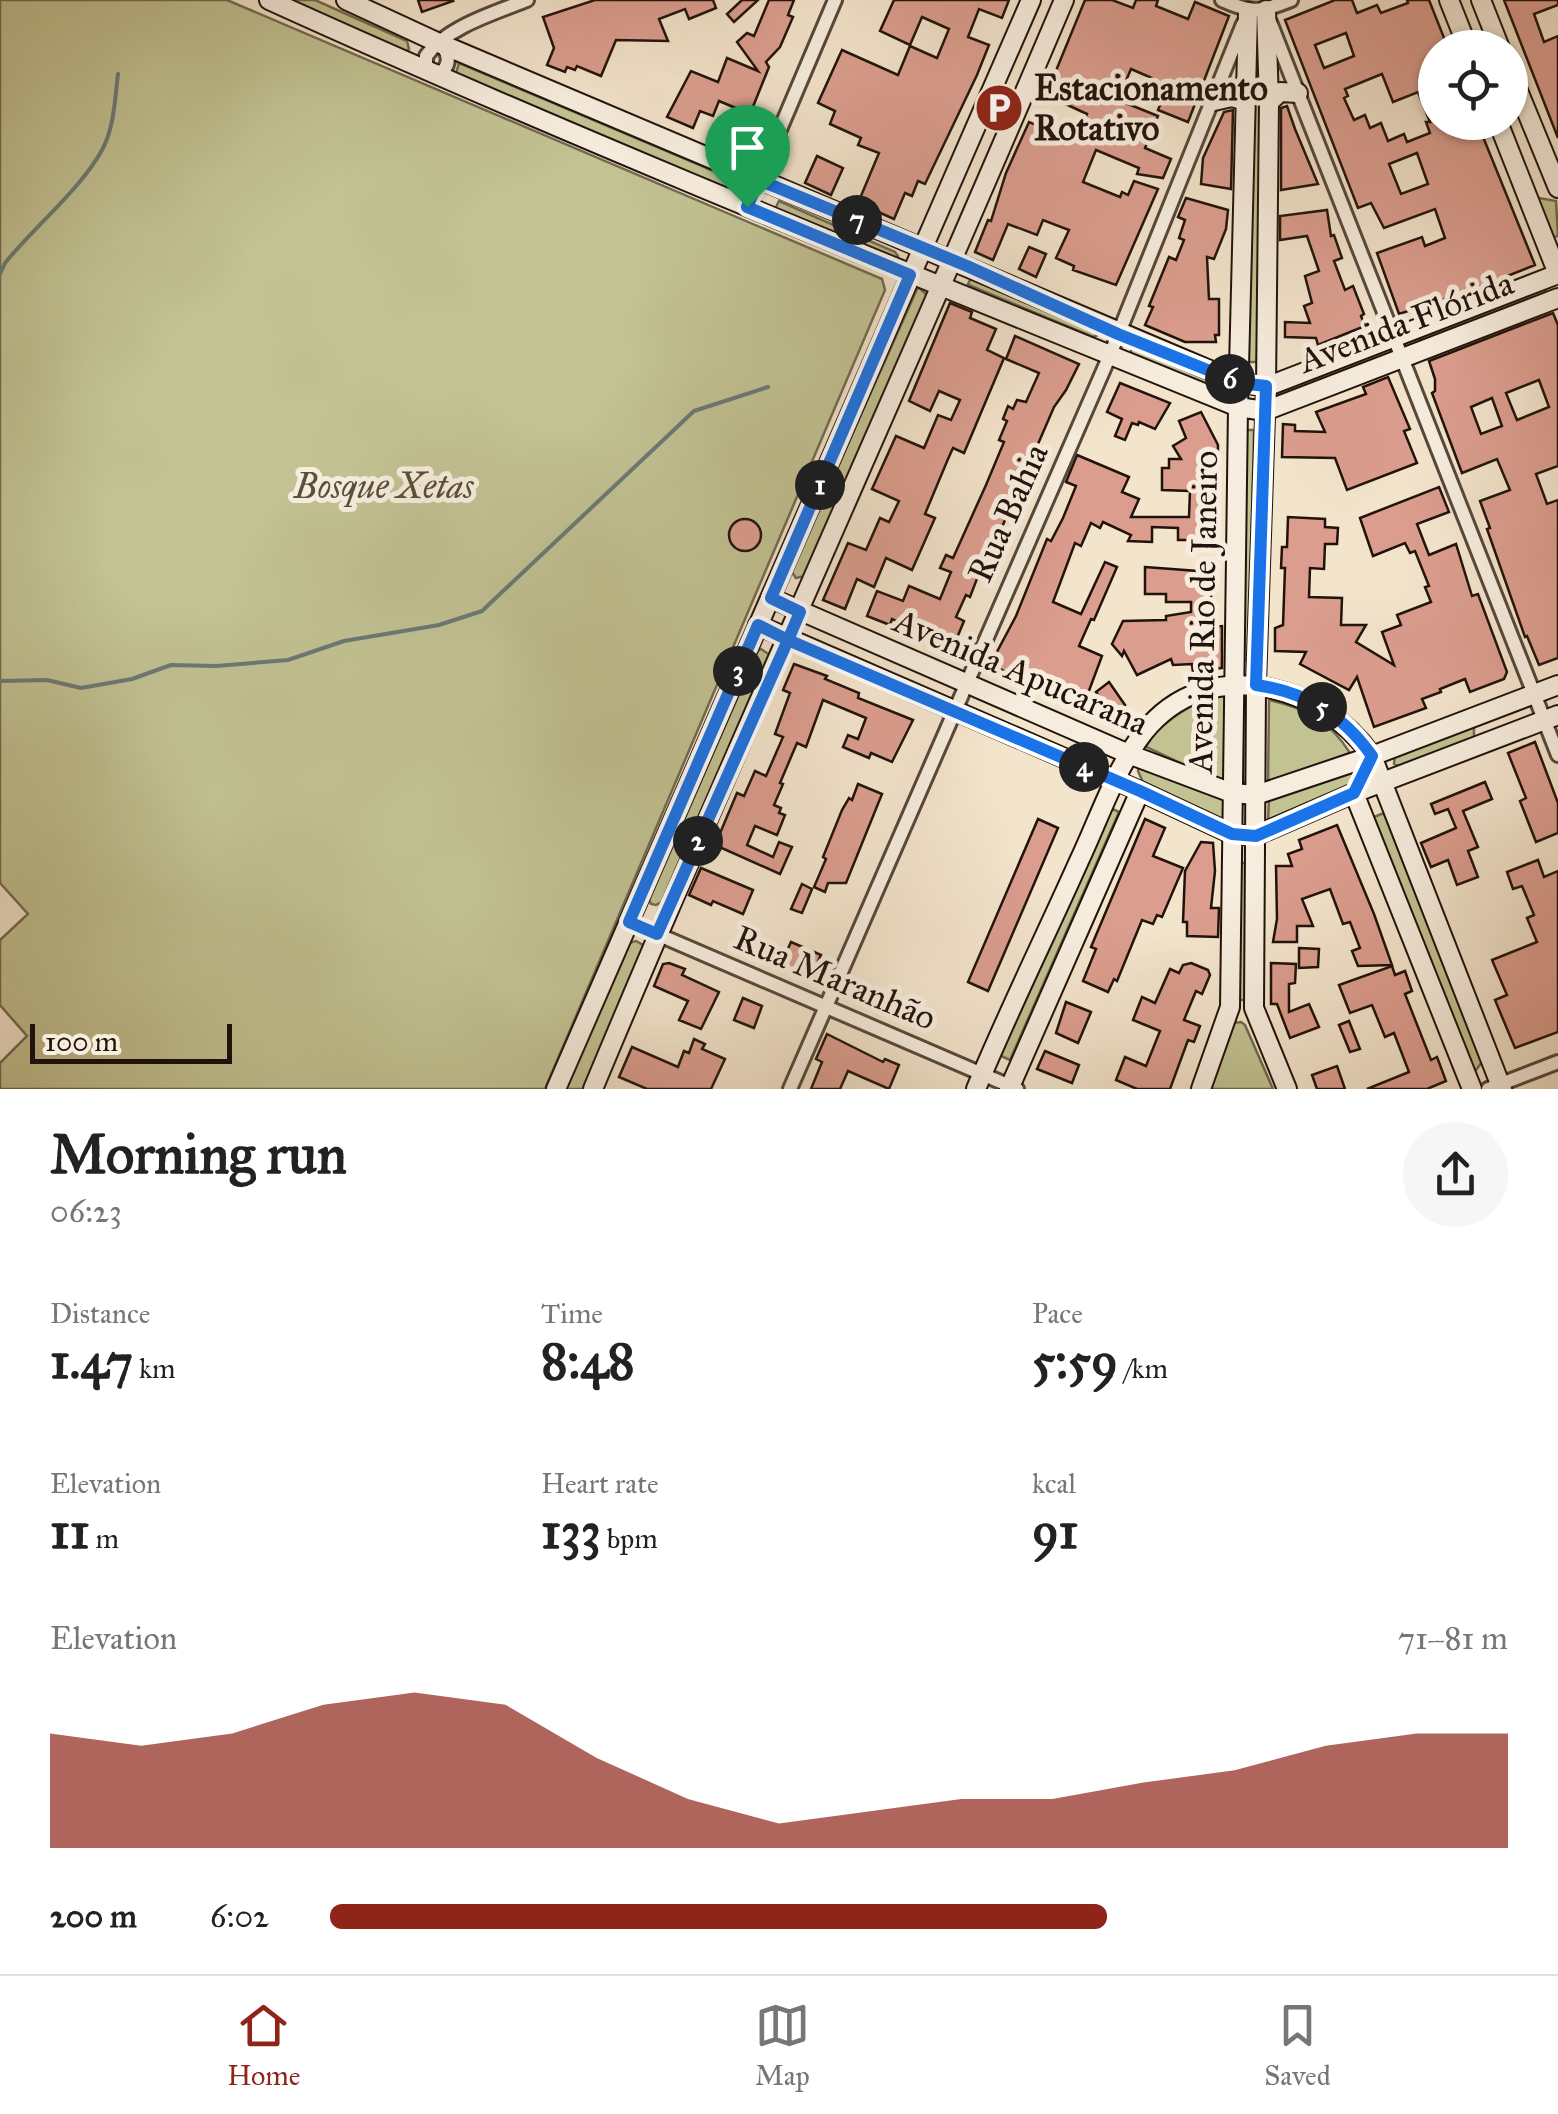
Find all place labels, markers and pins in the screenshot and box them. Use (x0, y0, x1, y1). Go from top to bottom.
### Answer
place label: Estacionamento Rotativo (1034, 67, 1268, 150)
parking icon: Estacionamento Rotativo (973, 82, 1025, 134)
pin (705, 105, 790, 208)
pin: 7 (832, 195, 882, 245)
pin: 6 (1205, 354, 1255, 404)
pin: 1 (795, 460, 845, 510)
pin: 3 (713, 646, 763, 696)
pin: 5 (1297, 682, 1347, 732)
pin: 4 (1059, 742, 1109, 792)
pin: 2 (673, 816, 723, 866)

